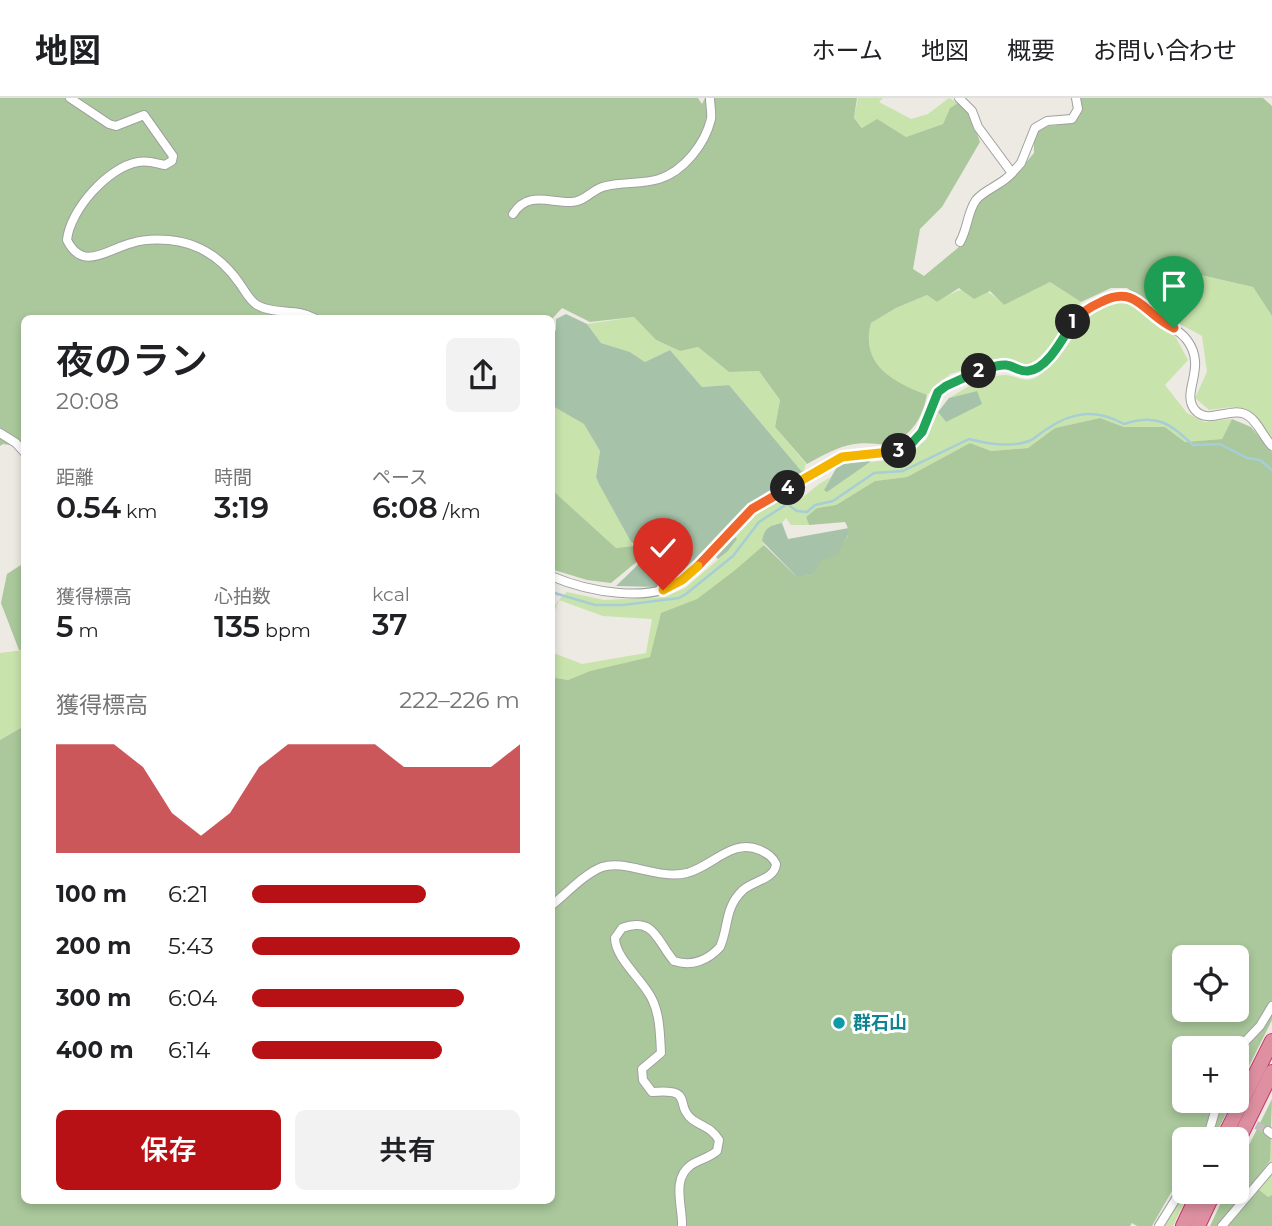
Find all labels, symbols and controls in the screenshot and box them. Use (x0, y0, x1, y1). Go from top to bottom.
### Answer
text: 地図 (35, 30, 101, 70)
text: ホーム (812, 36, 883, 65)
text: 地図 (921, 36, 969, 65)
text: 概要 (1007, 36, 1055, 65)
text: お問い合わせ (1093, 36, 1237, 65)
pin (1144, 256, 1204, 328)
icon: arrive (1155, 267, 1193, 305)
pin: 1 (1056, 304, 1090, 340)
text: 1 (1069, 310, 1076, 333)
text: 夜のラン (56, 337, 208, 384)
button: share (446, 338, 520, 412)
pin: 2 (962, 354, 996, 388)
text: 2 (973, 359, 984, 382)
text: 20:08 (56, 387, 119, 415)
pin: 3 (881, 434, 916, 468)
text: 3 (893, 439, 904, 462)
text: 距離 (56, 466, 94, 489)
text: 時間 (214, 466, 252, 489)
text: ペース (372, 466, 428, 489)
pin: 4 (770, 470, 806, 506)
text: 4 (781, 476, 794, 499)
text: 0.54 (56, 489, 121, 526)
text: 3:19 (214, 489, 269, 526)
text: 6:08 (372, 489, 438, 526)
text: km (121, 500, 157, 523)
text: /km (438, 500, 481, 523)
pin (633, 518, 693, 590)
icon: check (644, 529, 682, 567)
text: kcal (372, 583, 410, 606)
text: 獲得標高 (56, 585, 132, 608)
text: 心拍数 (214, 585, 271, 608)
text: 37 (372, 606, 407, 643)
text: 5 (56, 608, 74, 645)
text: 135 (214, 608, 260, 645)
text: m (74, 619, 99, 642)
text: bpm (260, 619, 311, 642)
text: 222–226 m (399, 686, 520, 714)
text: 獲得標高 (56, 691, 148, 719)
text: 100 m (56, 880, 127, 908)
text: 6:21 (168, 880, 208, 908)
text: 200 m (56, 932, 131, 960)
text: 5:43 (168, 932, 214, 960)
map controls (1172, 945, 1249, 1204)
button: locate (1172, 945, 1249, 1022)
text: 300 m (56, 984, 132, 1012)
text: 6:04 (168, 984, 217, 1012)
place label: 群石山 (853, 1012, 907, 1034)
marker: 群石山 (831, 1015, 847, 1031)
text: 400 m (56, 1036, 134, 1064)
text: 6:14 (168, 1036, 210, 1064)
button: + (1172, 1036, 1249, 1113)
button: 保存 (56, 1110, 281, 1190)
button: 共有 (295, 1110, 520, 1190)
button: − (1172, 1127, 1249, 1204)

